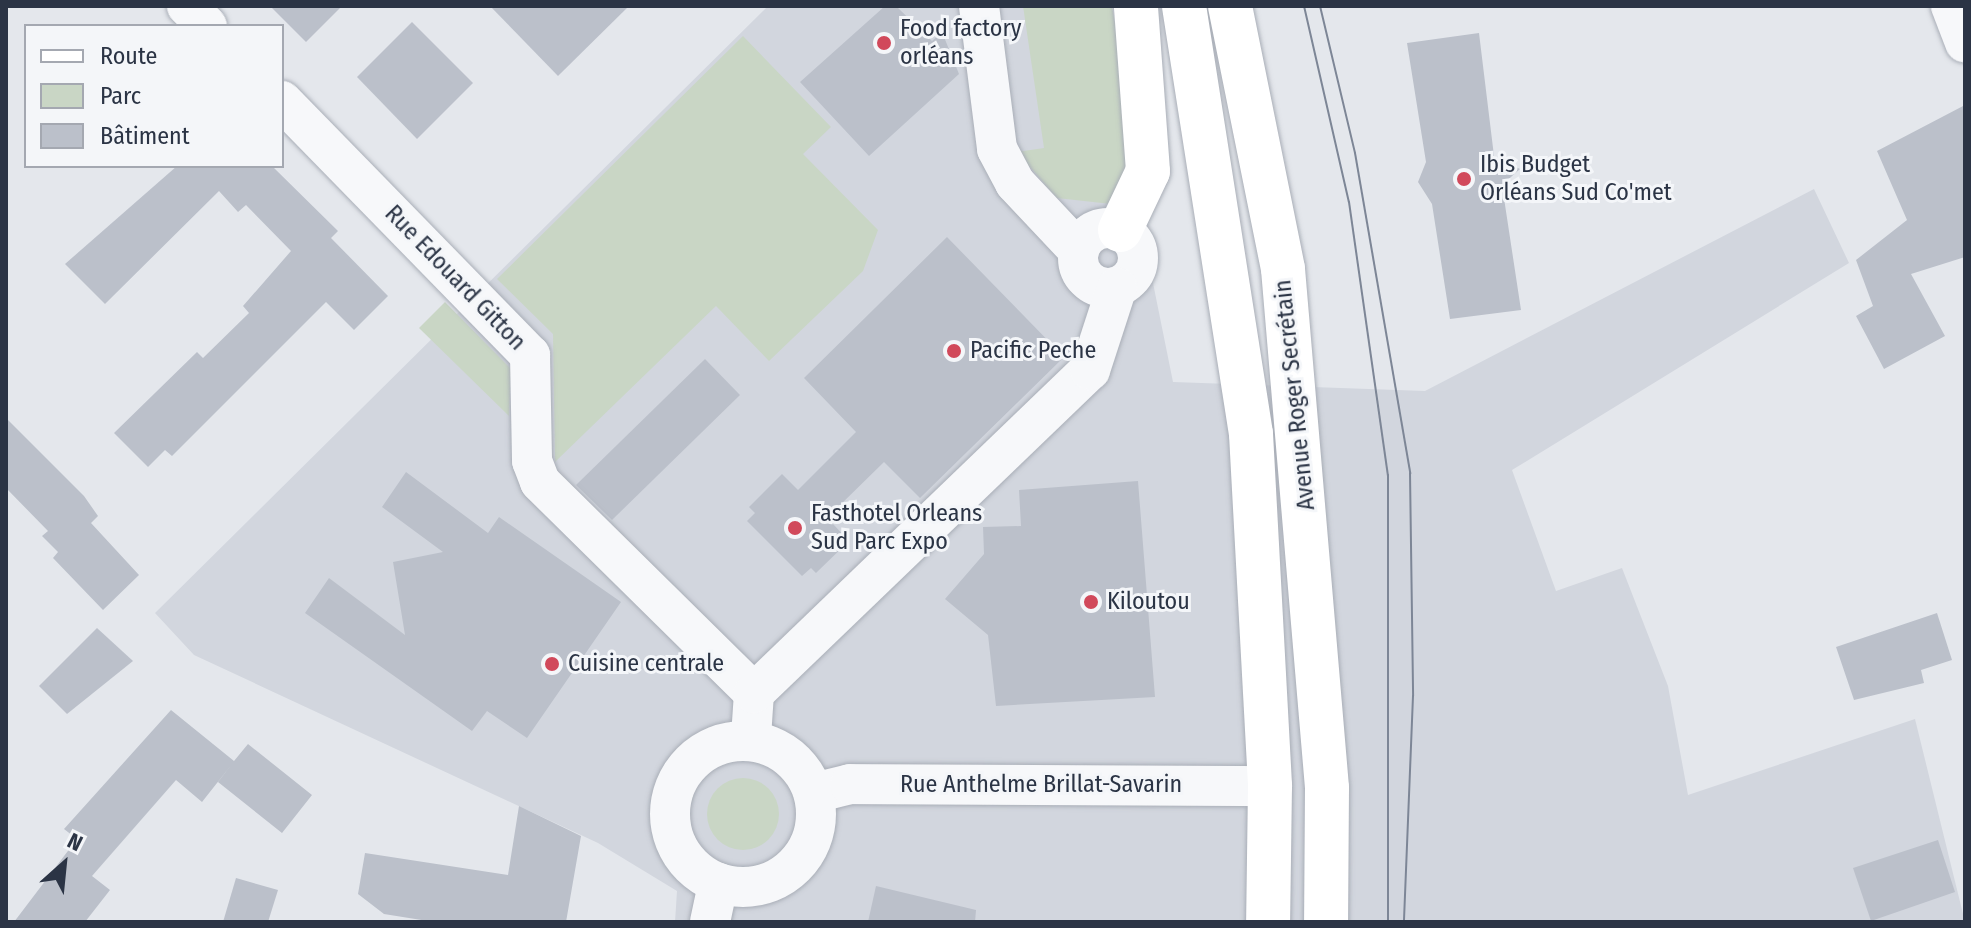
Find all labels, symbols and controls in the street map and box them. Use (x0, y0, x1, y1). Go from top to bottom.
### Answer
place label: Food factory orléans (900, 15, 1021, 71)
legend (24, 24, 284, 168)
marker: Food factory orléans (875, 34, 893, 52)
text: Route (100, 42, 157, 70)
text: Parc (100, 82, 141, 110)
text: Bâtiment (100, 122, 190, 150)
place label: Ibis Budget Orléans Sud Co'met (1480, 151, 1672, 207)
marker: Ibis Budget Orléans Sud Co'met (1455, 170, 1473, 188)
street label: Rue Edouard Gitton (379, 200, 531, 356)
street label: Avenue Roger Secrétain (1269, 278, 1321, 512)
place label: Pacific Peche (970, 337, 1096, 365)
marker: Pacific Peche (945, 342, 963, 360)
place label: Fasthotel Orleans Sud Parc Expo (811, 500, 982, 556)
marker: Fasthotel Orleans Sud Parc Expo (786, 519, 804, 537)
place label: Kiloutou (1107, 588, 1190, 616)
marker: Kiloutou (1082, 593, 1100, 611)
place label: Cuisine centrale (568, 650, 724, 678)
marker: Cuisine centrale (543, 655, 561, 673)
street label: Rue Anthelme Brillat-Savarin (900, 771, 1182, 799)
north arrow (24, 824, 104, 904)
text: N (63, 827, 87, 857)

